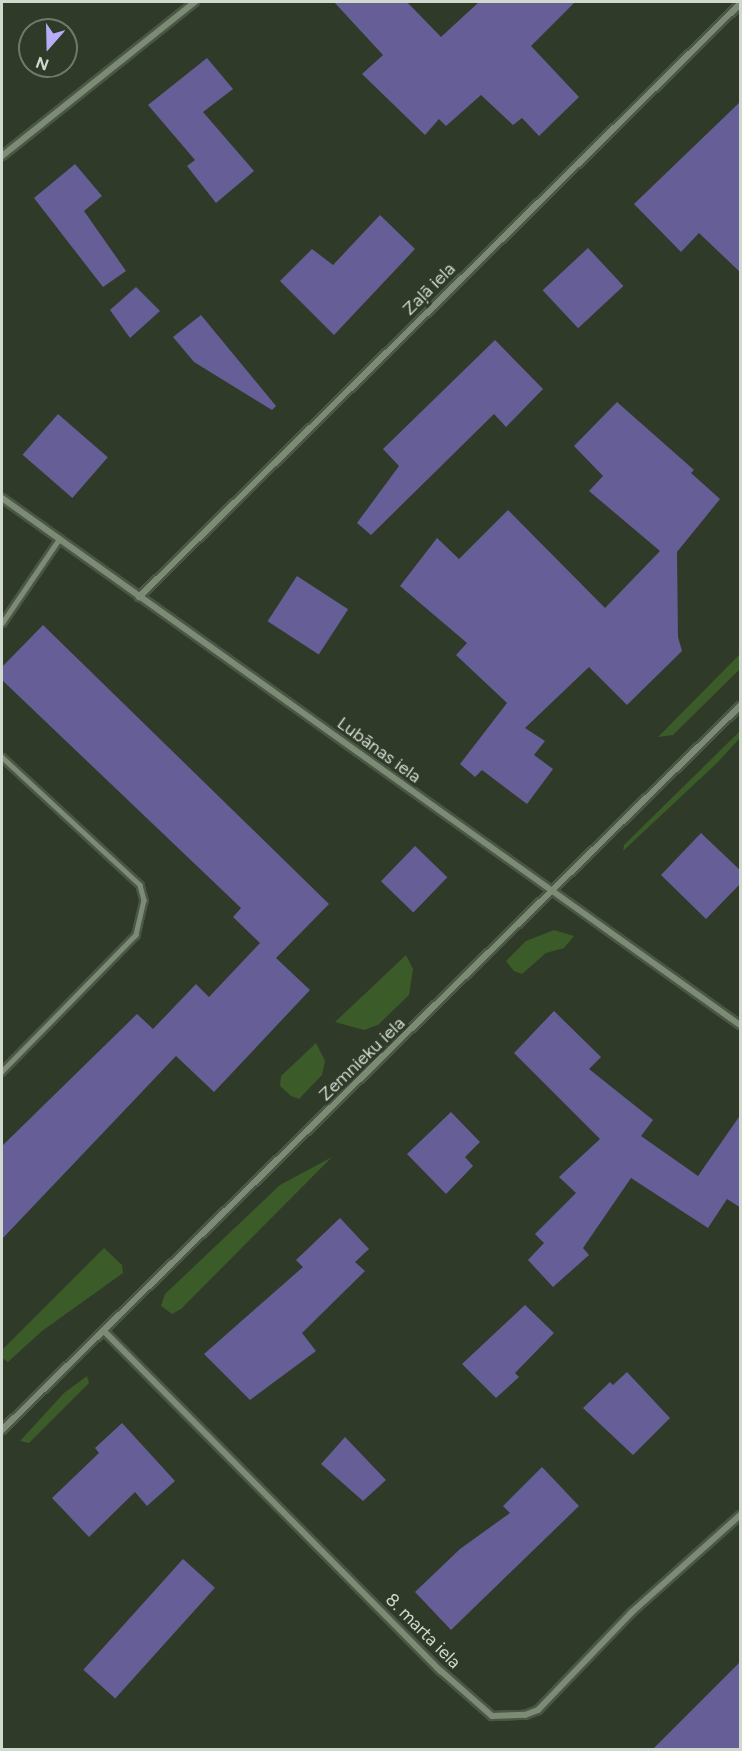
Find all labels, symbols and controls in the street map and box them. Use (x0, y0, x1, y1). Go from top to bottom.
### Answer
north arrow (18, 18, 78, 78)
text: N (33, 52, 51, 75)
street label: Zaļā iela (398, 258, 460, 320)
street label: Lubānas iela (333, 712, 425, 788)
street label: Zemnieku iela (315, 1013, 409, 1105)
street label: 8. marta iela (381, 1589, 465, 1673)

